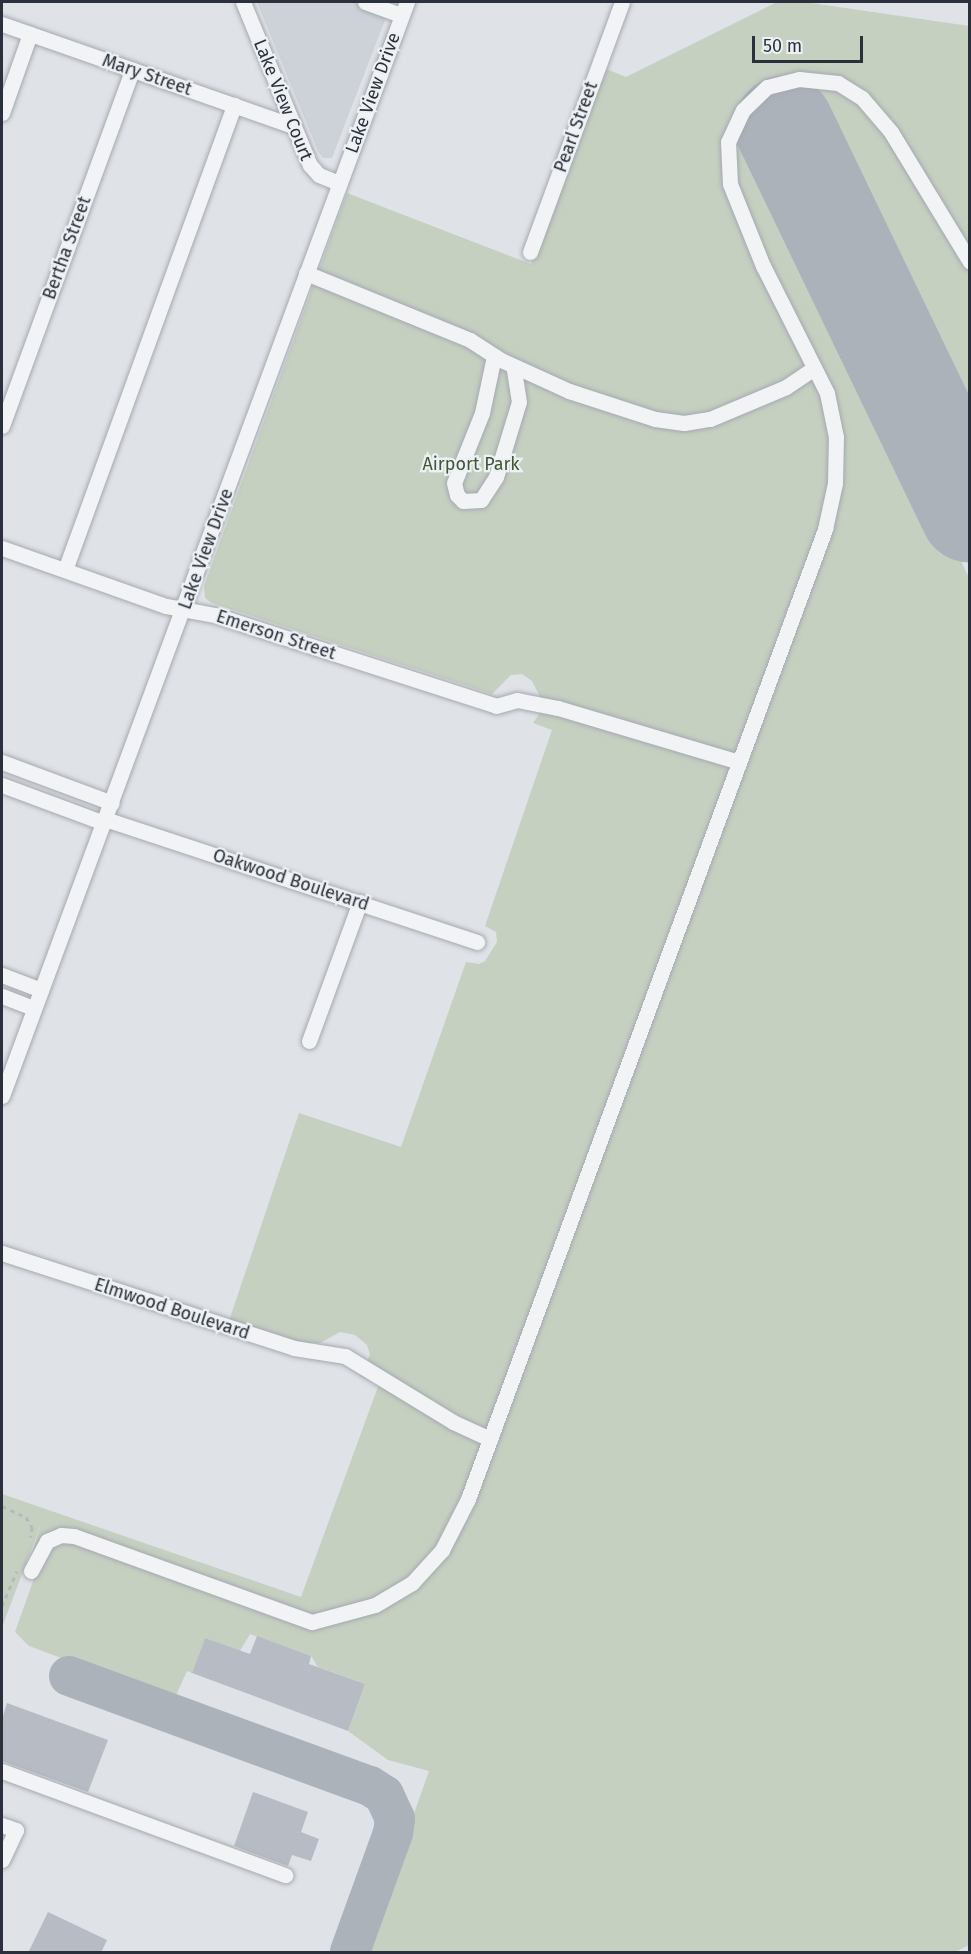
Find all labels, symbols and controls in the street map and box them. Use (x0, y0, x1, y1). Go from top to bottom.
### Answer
scale bar (755, 24, 866, 62)
street label: Lake View Drive (341, 30, 405, 156)
text: 50 m (763, 35, 802, 57)
street label: Lake View Court (249, 36, 317, 164)
street label: Mary Street (99, 50, 195, 100)
street label: Pearl Street (550, 79, 602, 175)
street label: Bertha Street (38, 193, 96, 303)
park label: Airport Park (422, 453, 520, 475)
street label: Lake View Drive (174, 486, 238, 612)
street label: Emerson Street (213, 606, 339, 664)
street label: Oakwood Boulevard (210, 845, 372, 915)
street label: Elmwood Boulevard (92, 1274, 252, 1344)

